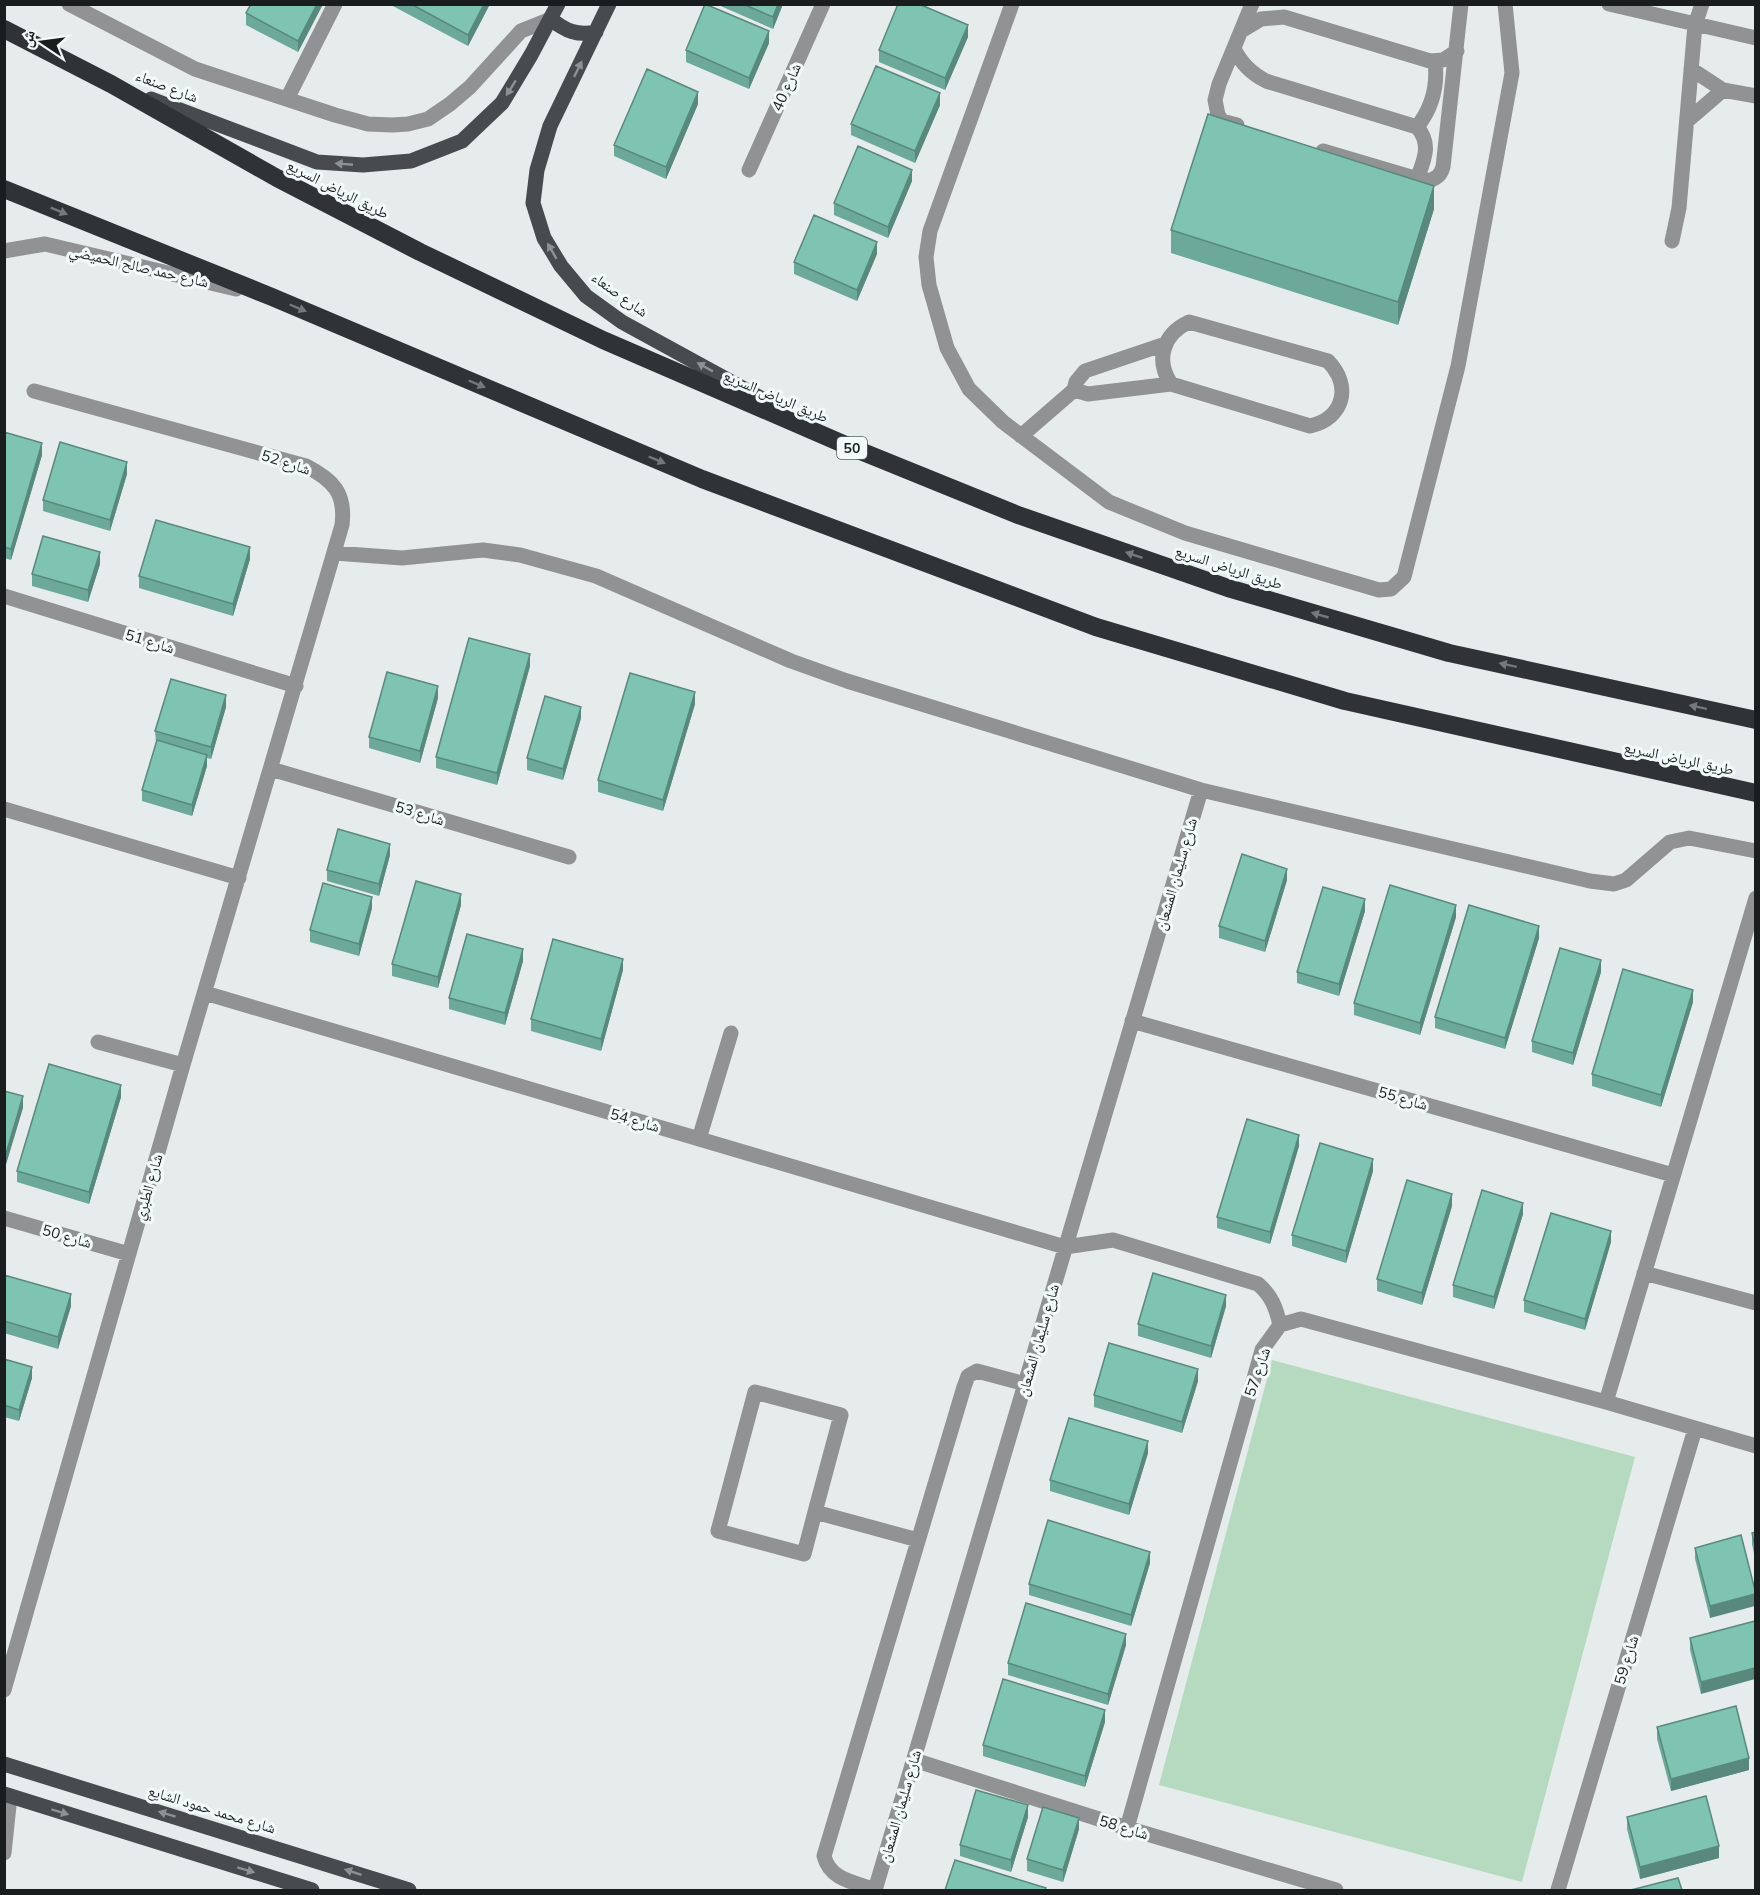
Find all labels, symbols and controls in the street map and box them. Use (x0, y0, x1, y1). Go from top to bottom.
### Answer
north arrow (12, 12, 72, 72)
text: ش (16, 28, 39, 49)
one-way arrow (573, 60, 583, 77)
street label: شارع 40 (767, 60, 806, 114)
street label: شارع صنعاء (133, 65, 201, 108)
one-way arrow (506, 80, 517, 96)
street label: طريق الرياض السريع (283, 155, 392, 224)
one-way arrow (334, 159, 353, 169)
one-way arrow (50, 206, 68, 216)
street label: شارع حمد صالح الحميضي (67, 241, 211, 294)
one-way arrow (547, 242, 557, 259)
street label: شارع صنعاء (587, 267, 652, 322)
one-way arrow (289, 303, 307, 313)
one-way arrow (696, 362, 713, 372)
street label: طريق الرياض السريع (720, 365, 831, 428)
one-way arrow (469, 379, 487, 389)
road number: 50 (837, 437, 867, 459)
street label: شارع 52 (259, 445, 313, 480)
one-way arrow (648, 456, 666, 465)
street label: طريق الرياض السريع (1173, 541, 1285, 594)
one-way arrow (1125, 550, 1143, 560)
one-way arrow (1311, 609, 1329, 619)
street label: شارع 51 (123, 625, 177, 658)
one-way arrow (1499, 660, 1517, 670)
one-way arrow (1689, 702, 1708, 712)
street label: طريق الرياض السريع (1622, 737, 1736, 780)
street label: شارع 53 (393, 797, 447, 830)
street label: شارع سليمان المشعان (1151, 816, 1202, 933)
street label: شارع 55 (1376, 1082, 1430, 1115)
street label: شارع 54 (608, 1104, 662, 1137)
street label: شارع الطبري (129, 1151, 169, 1223)
street label: شارع 50 (40, 1220, 94, 1253)
street label: شارع سليمان المشعان (1013, 1282, 1064, 1399)
street label: شارع 57 (1240, 1345, 1275, 1399)
street label: شارع 59 (1610, 1633, 1643, 1687)
street label: شارع سليمان المشعان (875, 1748, 926, 1865)
street label: شارع محمد حمود الشايع (146, 1781, 278, 1838)
one-way arrow (51, 1807, 69, 1817)
one-way arrow (158, 1809, 176, 1818)
street label: شارع 58 (1097, 1811, 1151, 1844)
one-way arrow (237, 1866, 255, 1875)
one-way arrow (344, 1867, 362, 1877)

